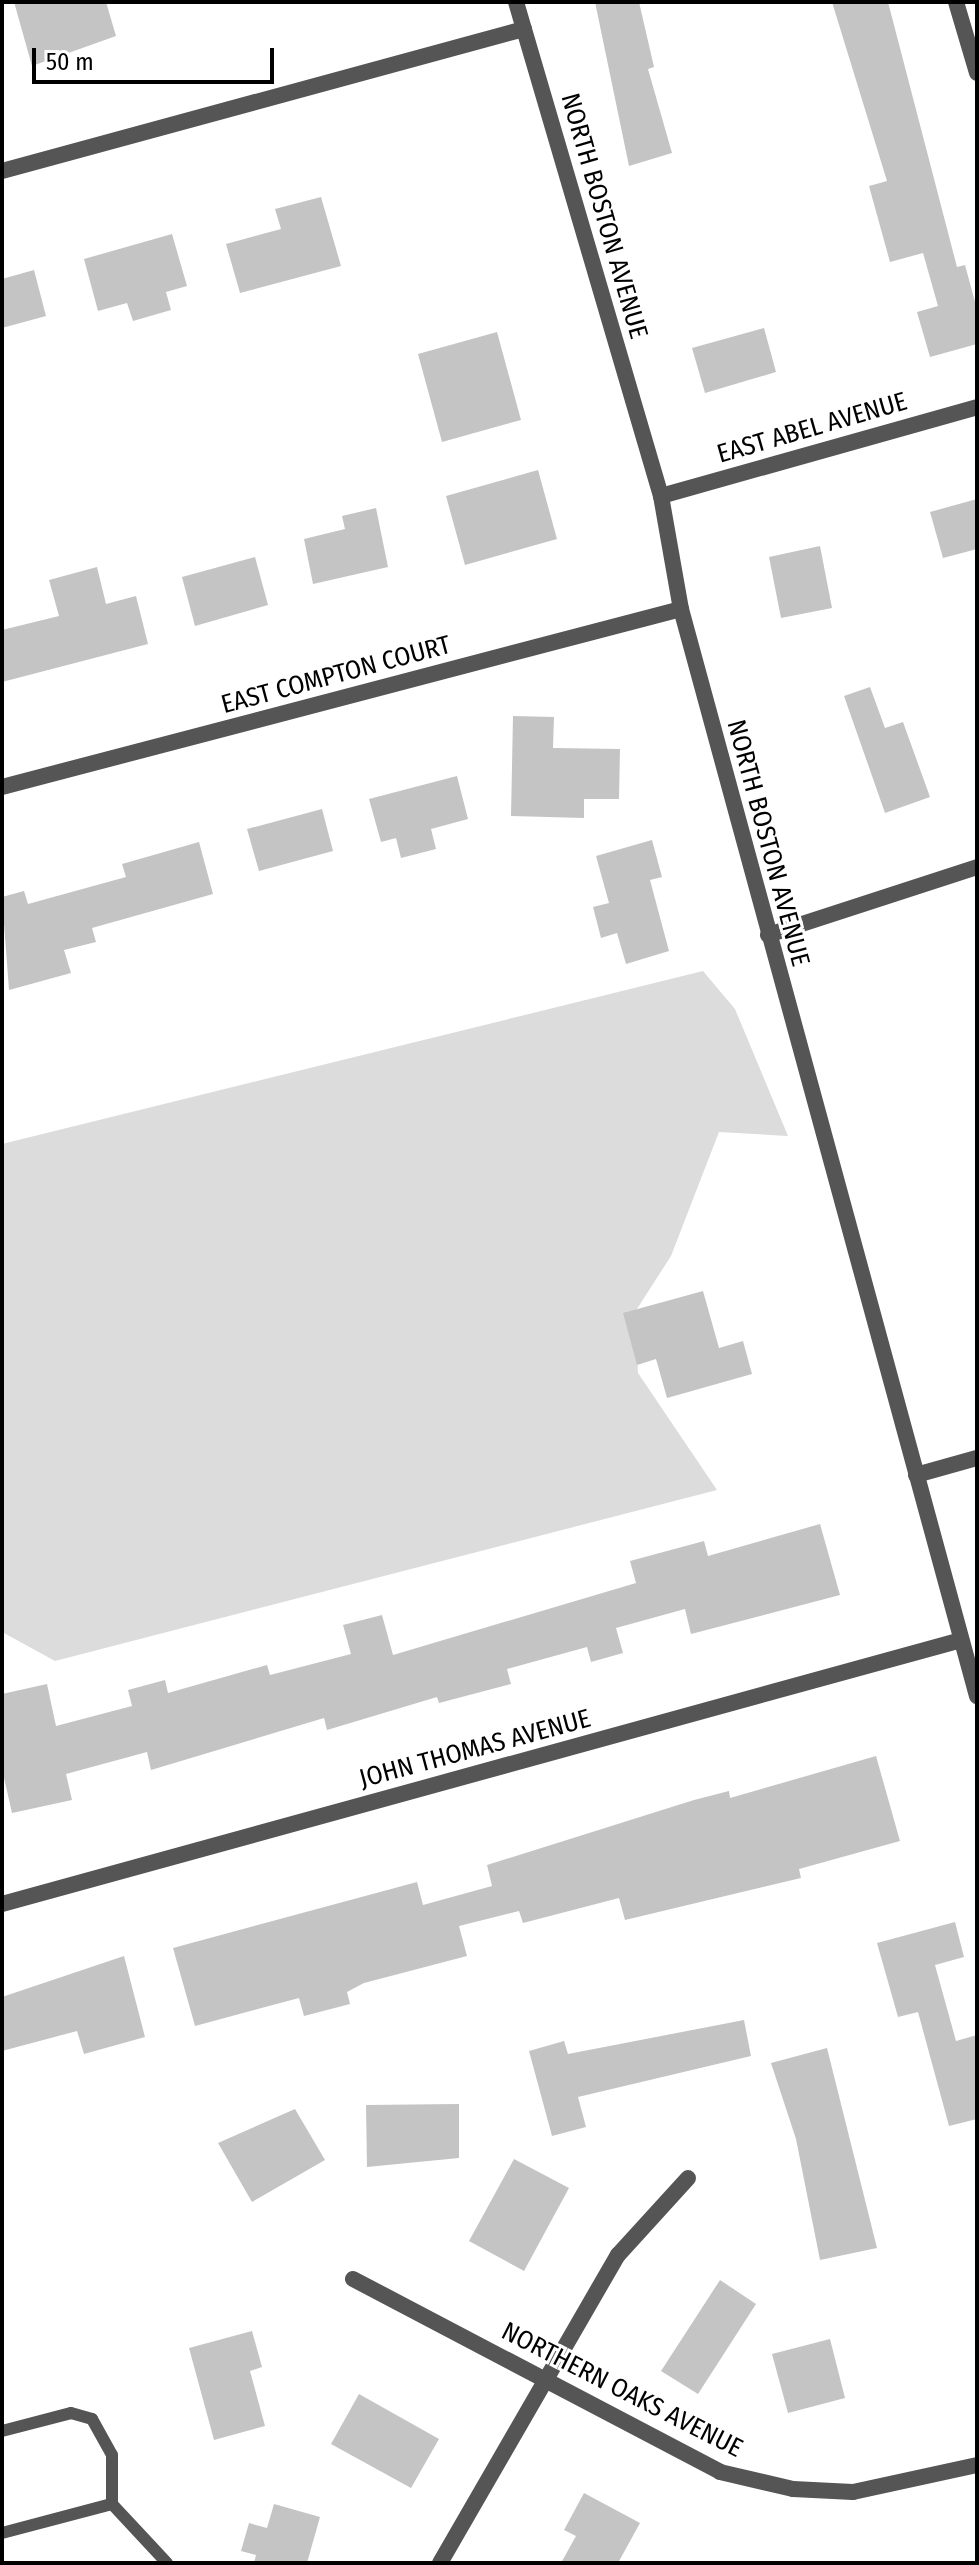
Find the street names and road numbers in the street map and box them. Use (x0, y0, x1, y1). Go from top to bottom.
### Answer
street label: NORTH BOSTON AVENUE (554, 90, 654, 342)
street label: EAST ABEL AVENUE (713, 386, 911, 470)
street label: EAST COMPTON COURT (218, 629, 454, 721)
street label: NORTH BOSTON AVENUE (720, 716, 816, 970)
street label: JOHN THOMAS AVENUE (356, 1703, 594, 1795)
street label: NORTHERN OAKS AVENUE (496, 2316, 748, 2464)

